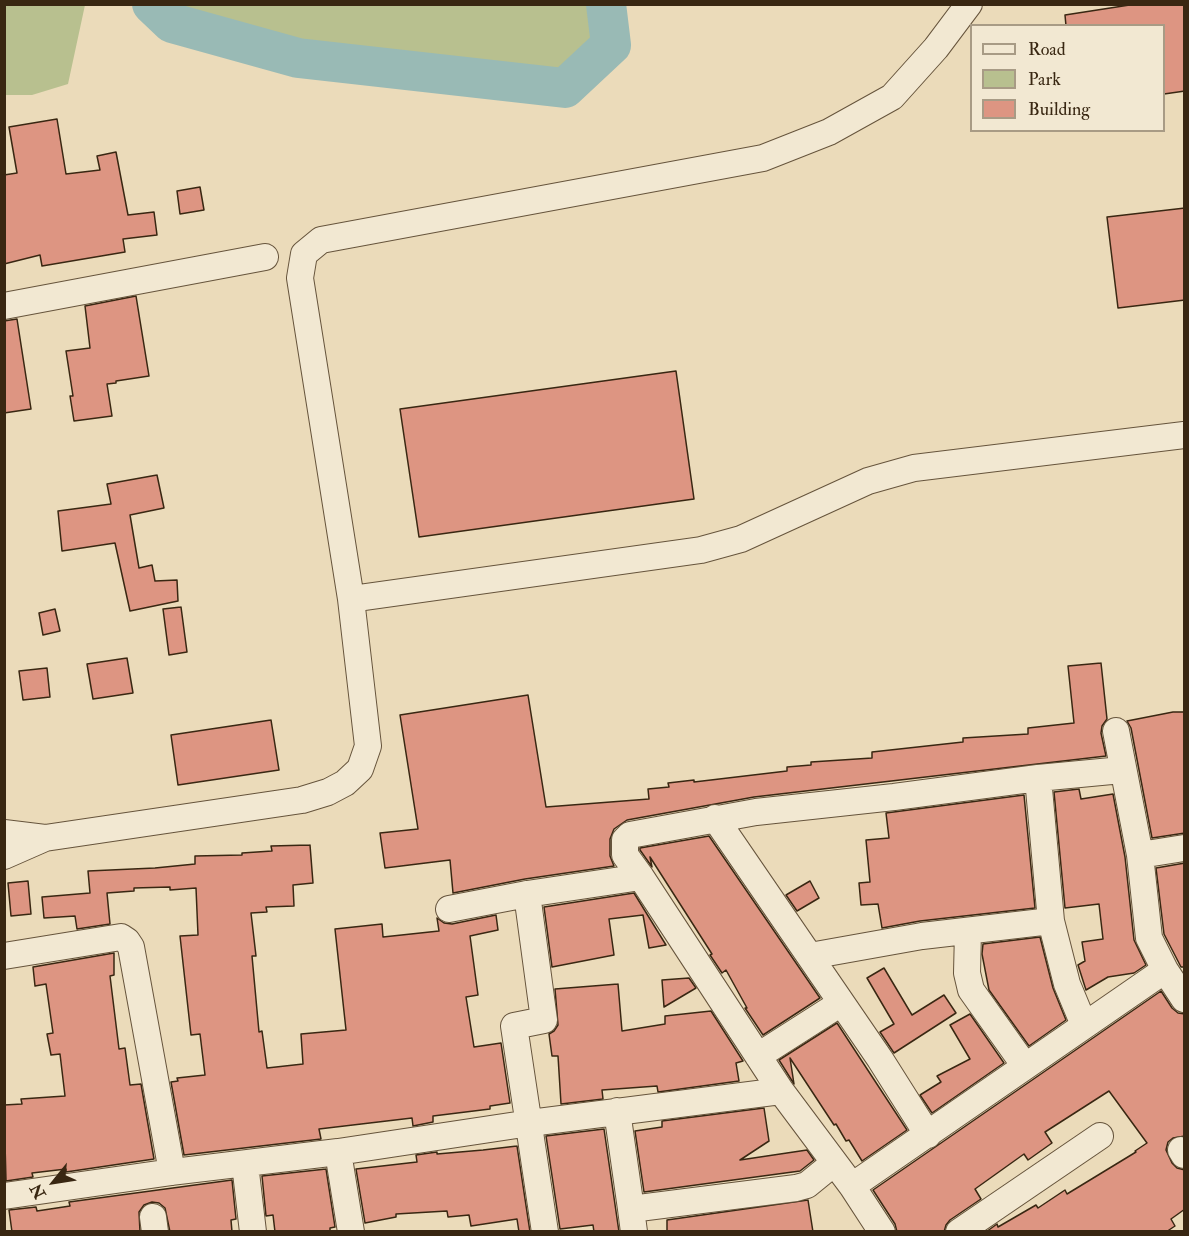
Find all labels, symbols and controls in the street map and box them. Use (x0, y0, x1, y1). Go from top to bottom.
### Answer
legend (970, 24, 1165, 132)
text: Road (1028, 38, 1066, 61)
text: Park (1028, 68, 1061, 91)
text: Building (1028, 98, 1090, 121)
north arrow (24, 1152, 84, 1212)
text: N (26, 1180, 51, 1202)

